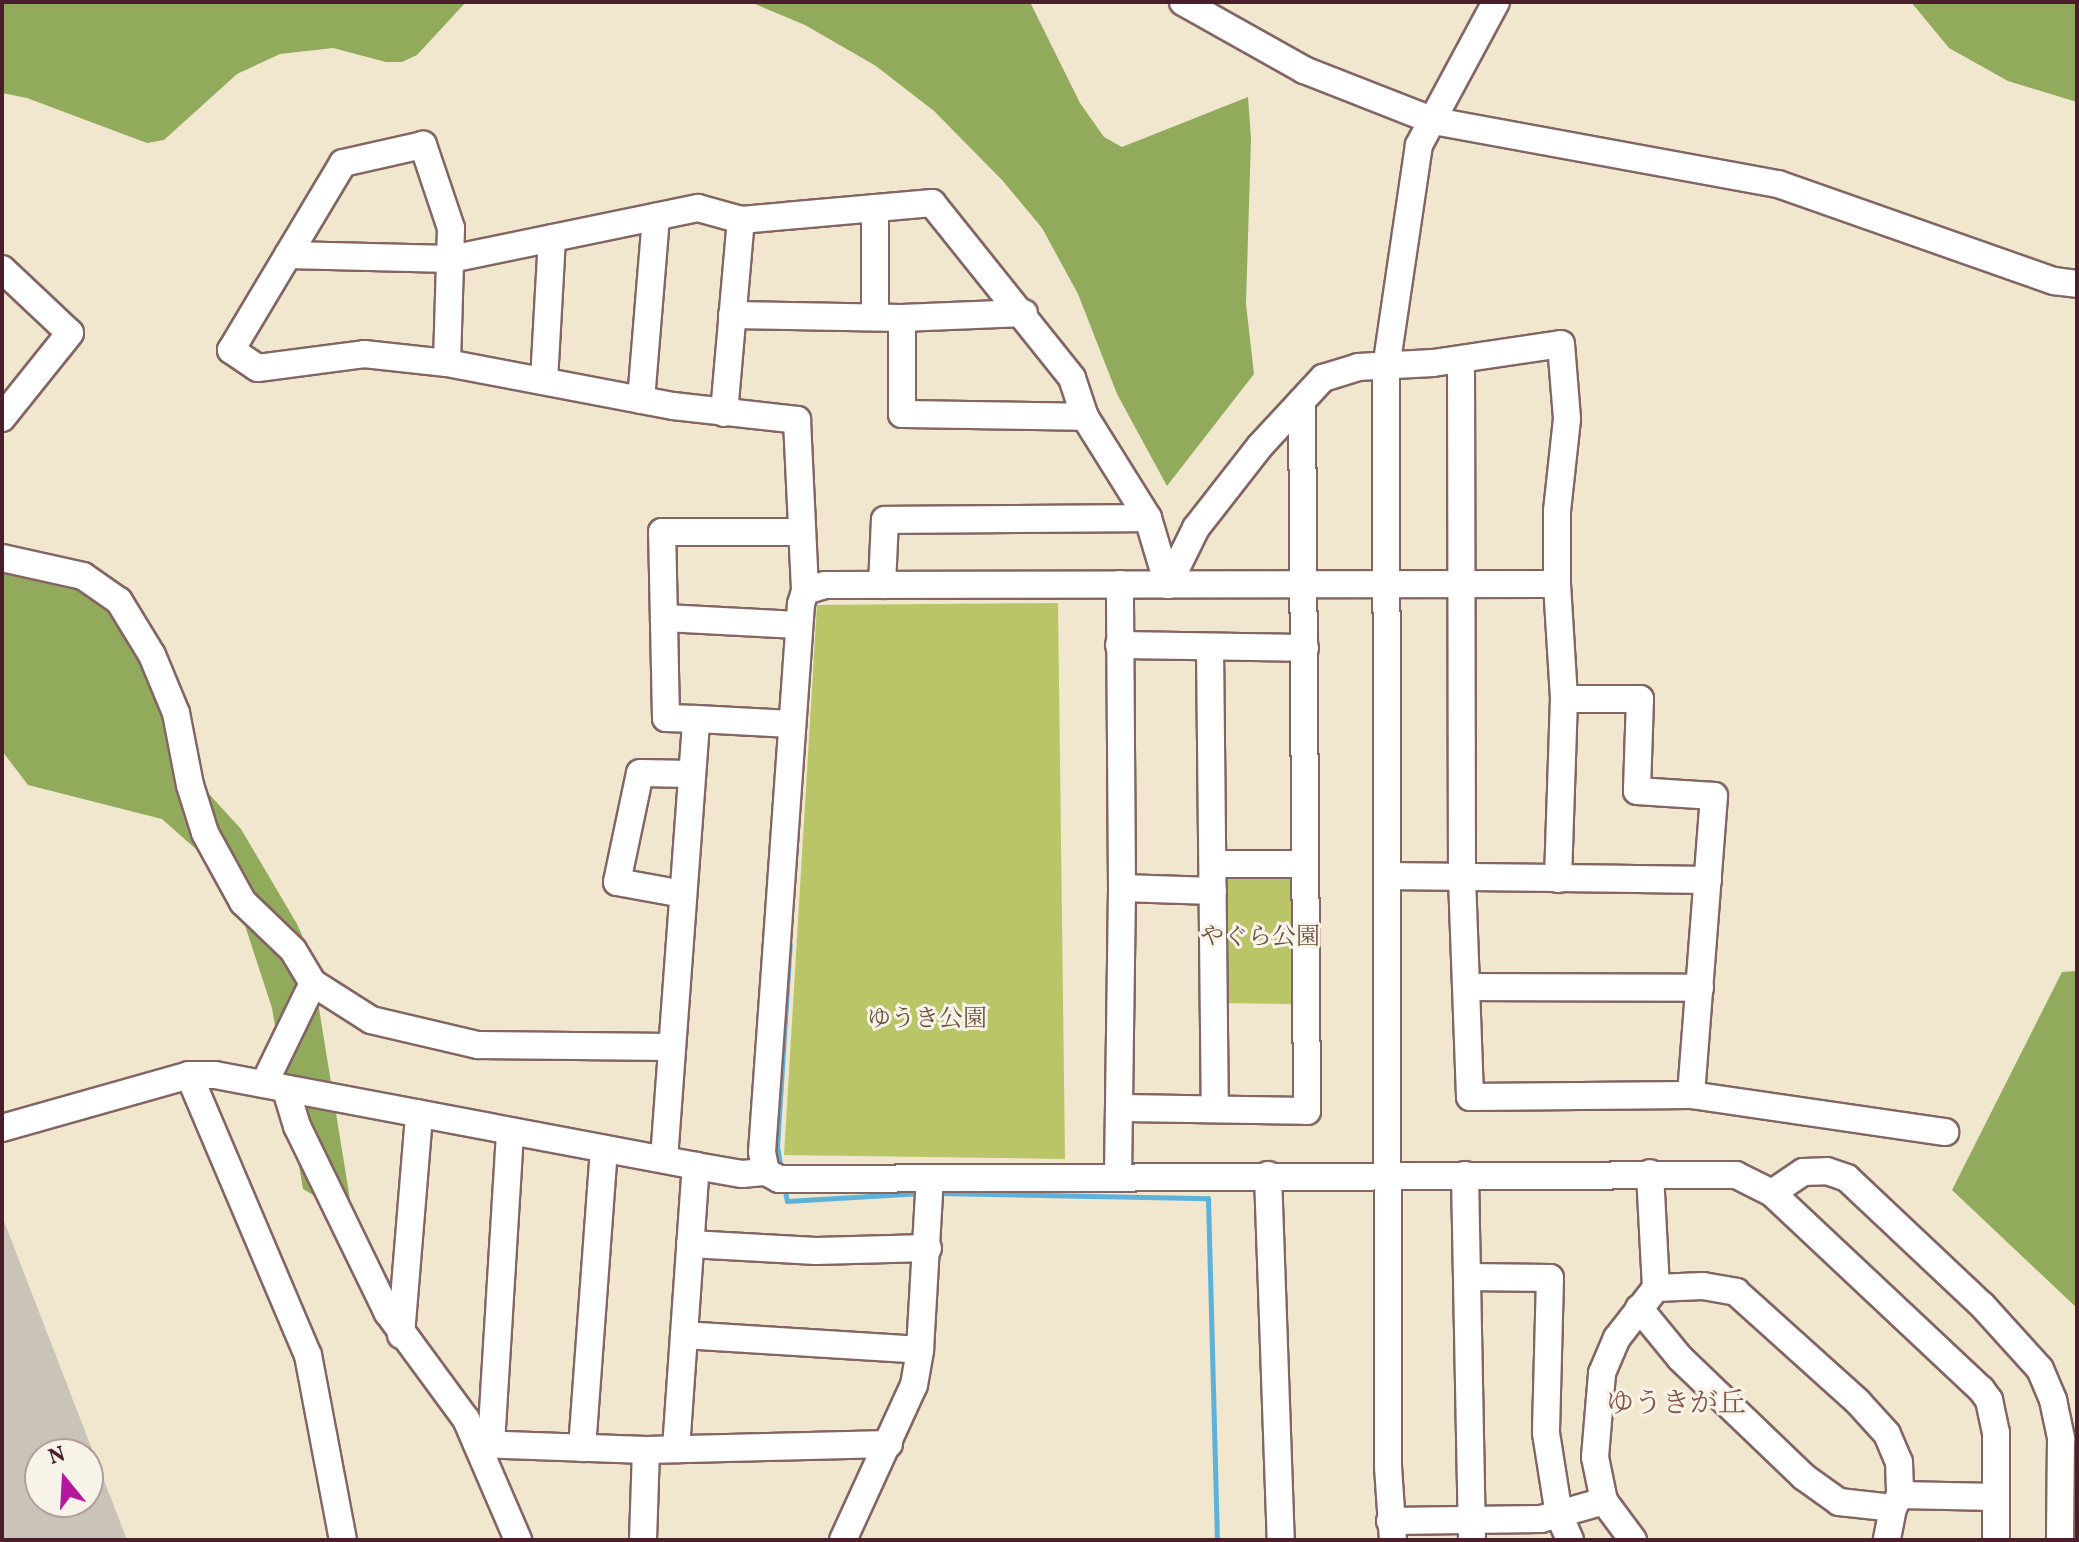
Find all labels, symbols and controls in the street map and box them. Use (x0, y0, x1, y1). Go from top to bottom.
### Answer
park label: やぐら公園 (1200, 925, 1320, 953)
park label: ゆうき公園 (867, 1007, 987, 1035)
district label: ゆうきが丘 (1606, 1388, 1746, 1422)
north arrow (24, 1438, 104, 1518)
text: N (45, 1439, 69, 1474)

